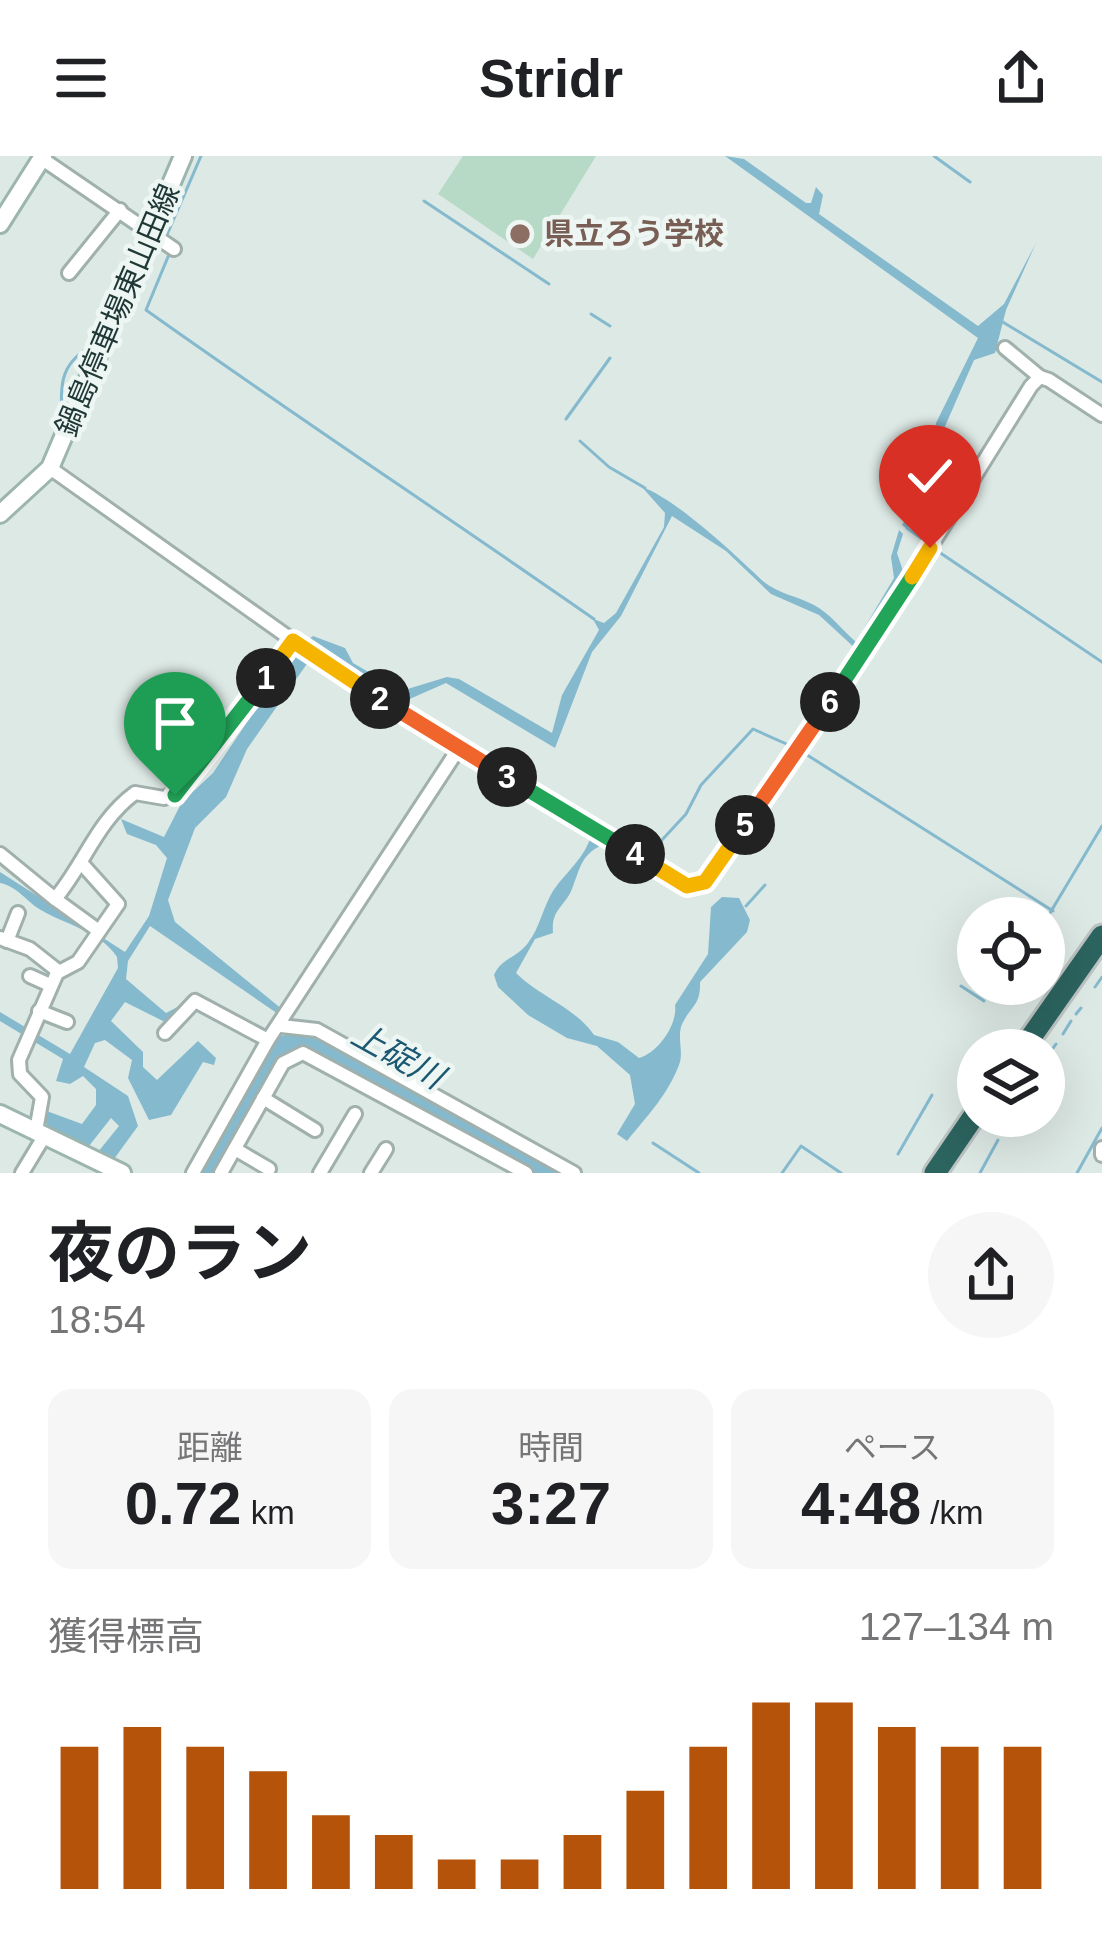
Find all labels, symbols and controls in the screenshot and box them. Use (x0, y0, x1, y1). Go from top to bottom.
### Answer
icon: menu (48, 45, 114, 111)
icon: share (988, 45, 1054, 111)
text: Stridr (479, 48, 623, 108)
street label: 鍋島停車場東山田線 (50, 179, 185, 441)
place label: 県立ろう学校 (544, 217, 724, 250)
marker: 県立ろう学校 (507, 221, 533, 247)
pin (879, 425, 981, 548)
icon: check (897, 443, 963, 509)
pin: 1 (236, 648, 296, 708)
text: 1 (257, 659, 275, 696)
pin: 2 (350, 669, 410, 729)
pin (124, 672, 226, 795)
pin: 6 (800, 672, 860, 732)
text: 2 (371, 680, 389, 717)
text: 6 (821, 683, 839, 720)
icon: arrive (142, 690, 208, 756)
pin: 3 (477, 747, 537, 807)
text: 3 (498, 758, 516, 795)
pin: 5 (715, 795, 775, 855)
text: 5 (736, 806, 754, 843)
pin: 4 (605, 824, 665, 884)
text: 4 (626, 835, 644, 872)
map controls (957, 897, 1065, 1137)
button: locate (957, 897, 1065, 1005)
water label: 上碇川 (345, 1015, 453, 1097)
button: layers (957, 1029, 1065, 1137)
button: share (928, 1212, 1054, 1338)
text: 夜のラン (48, 1216, 312, 1290)
text: 18:54 (48, 1298, 146, 1341)
text: 距離 (177, 1429, 243, 1466)
text: 時間 (518, 1429, 584, 1466)
text: ペース (844, 1429, 941, 1466)
text: 0.72 (125, 1470, 241, 1537)
text: 3:27 (491, 1470, 611, 1537)
text: 4:48 (801, 1470, 921, 1537)
text: km (241, 1494, 295, 1531)
text: /km (921, 1494, 984, 1531)
text: 127–134 m (859, 1605, 1054, 1648)
text: 獲得標高 (48, 1615, 204, 1658)

